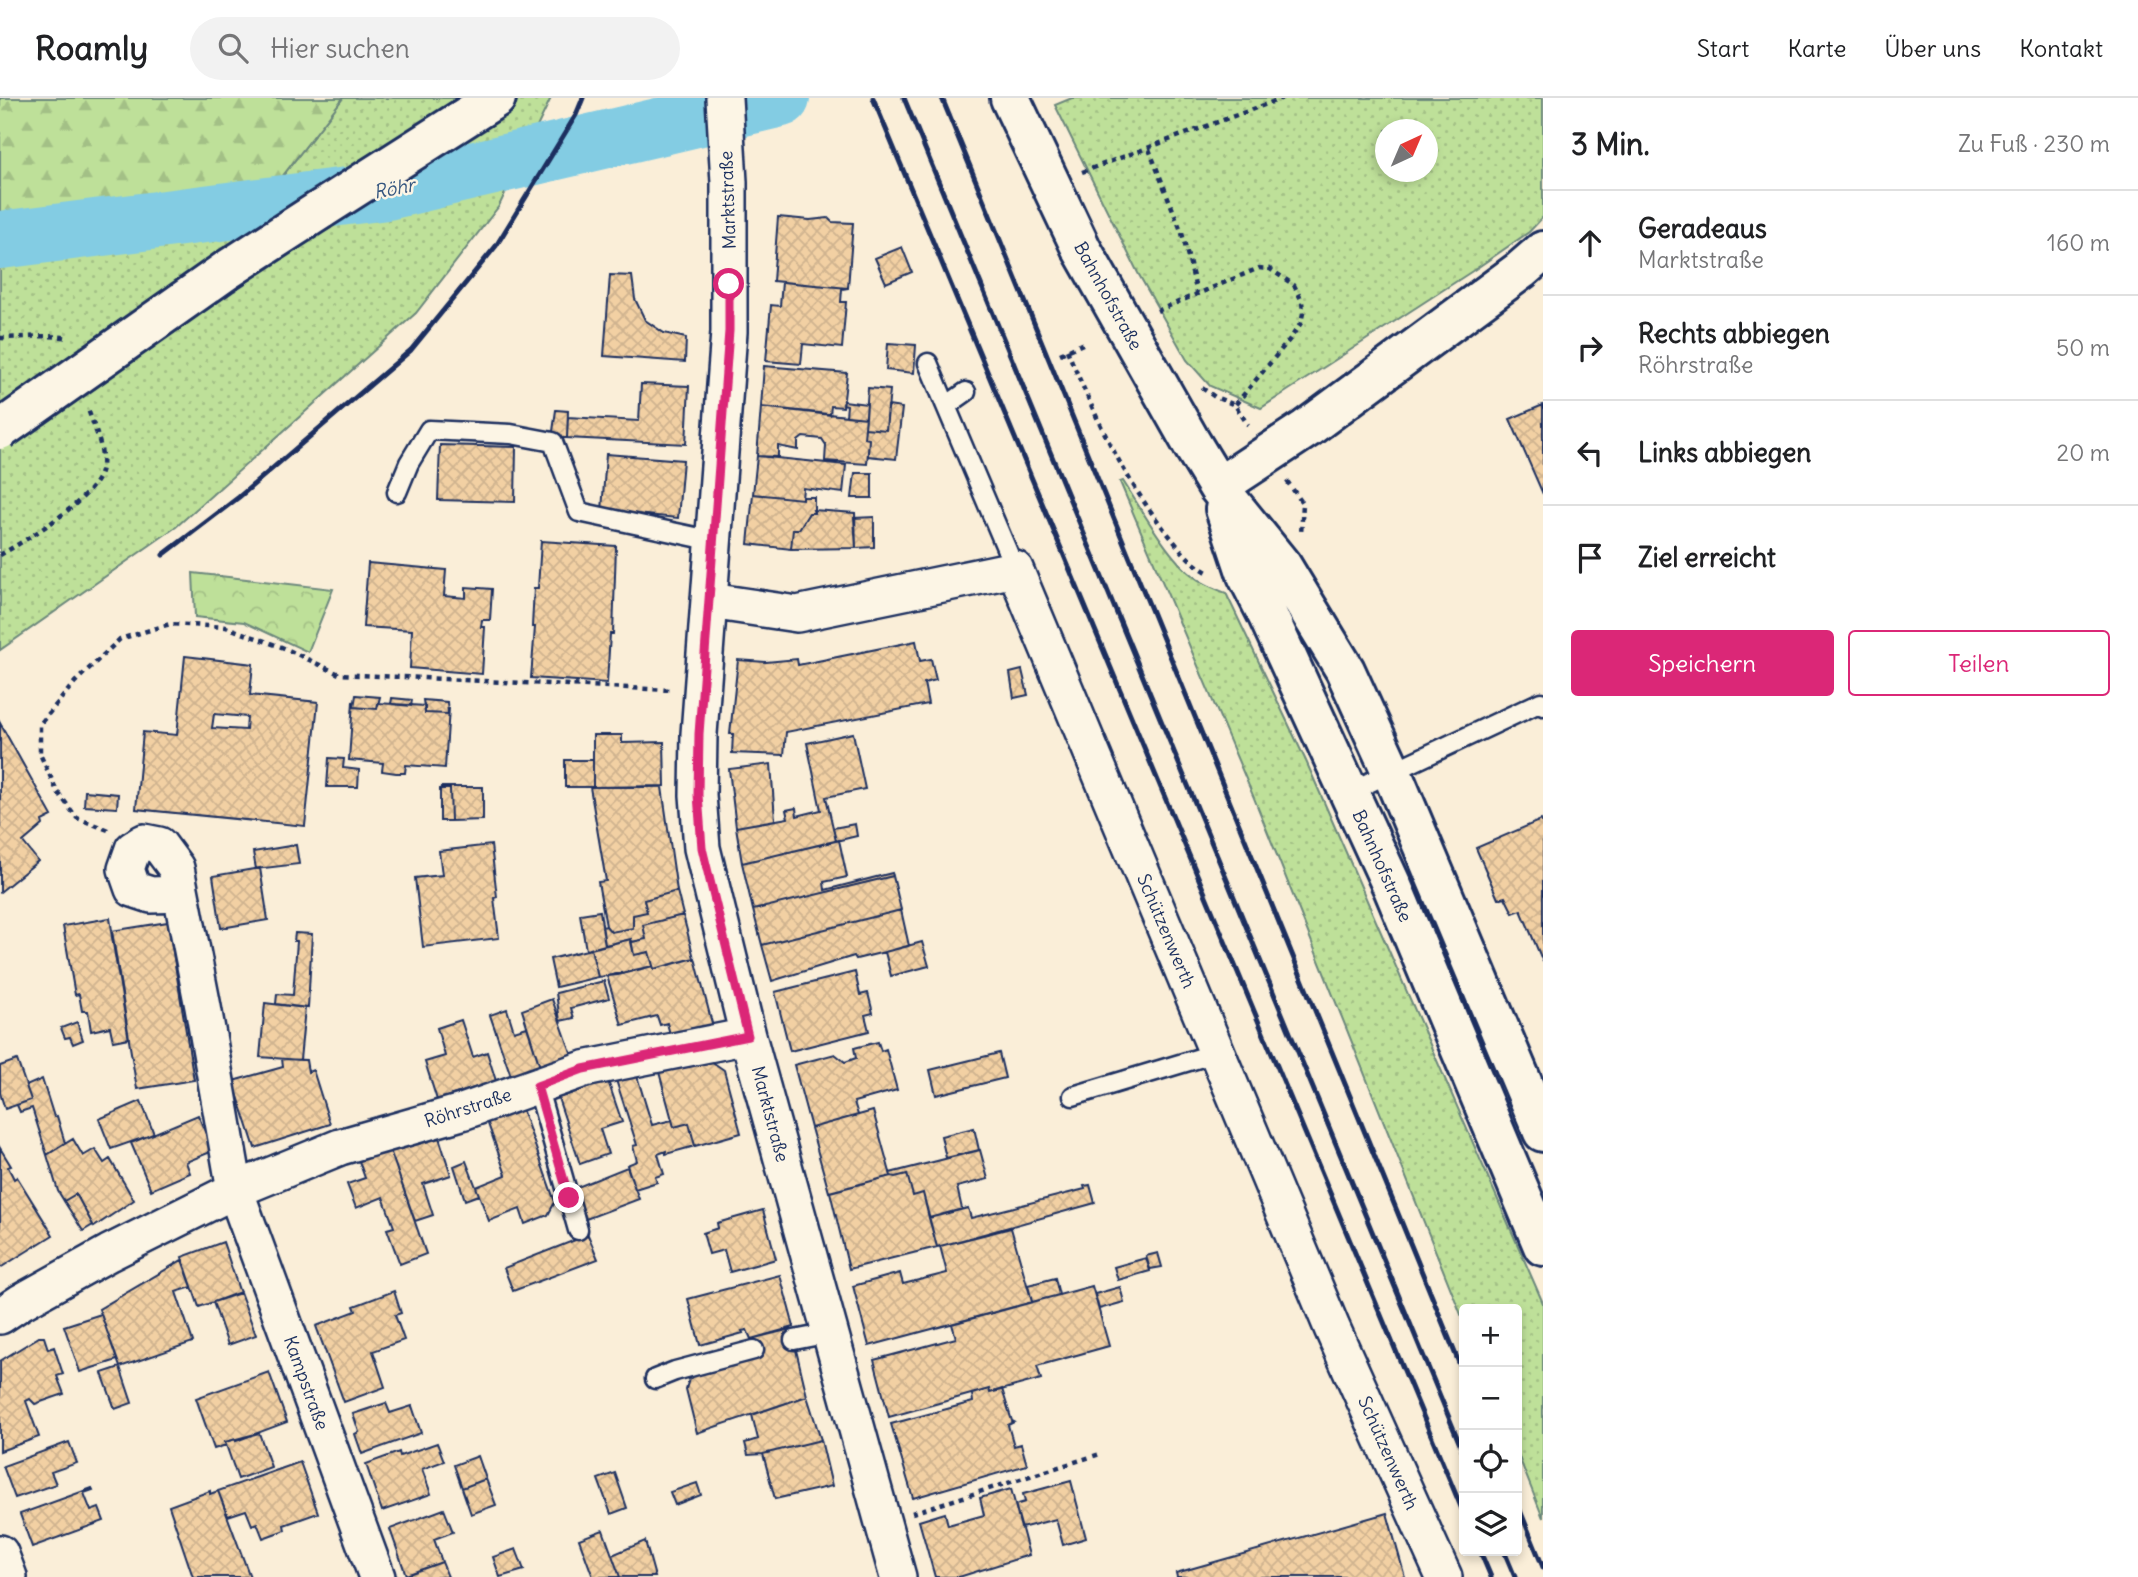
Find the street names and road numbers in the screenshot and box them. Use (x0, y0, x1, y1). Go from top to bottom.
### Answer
street label: Marktstraße (714, 150, 741, 250)
street label: Bahnhofstraße (1069, 238, 1148, 354)
street label: Bahnhofstraße (1347, 806, 1417, 925)
street label: Schützenwerth (1132, 870, 1201, 991)
street label: Marktstraße (747, 1063, 794, 1164)
street label: Röhrstraße (421, 1083, 514, 1132)
street label: Kampstraße (279, 1333, 334, 1433)
street label: Schützenwerth (1353, 1392, 1424, 1513)

